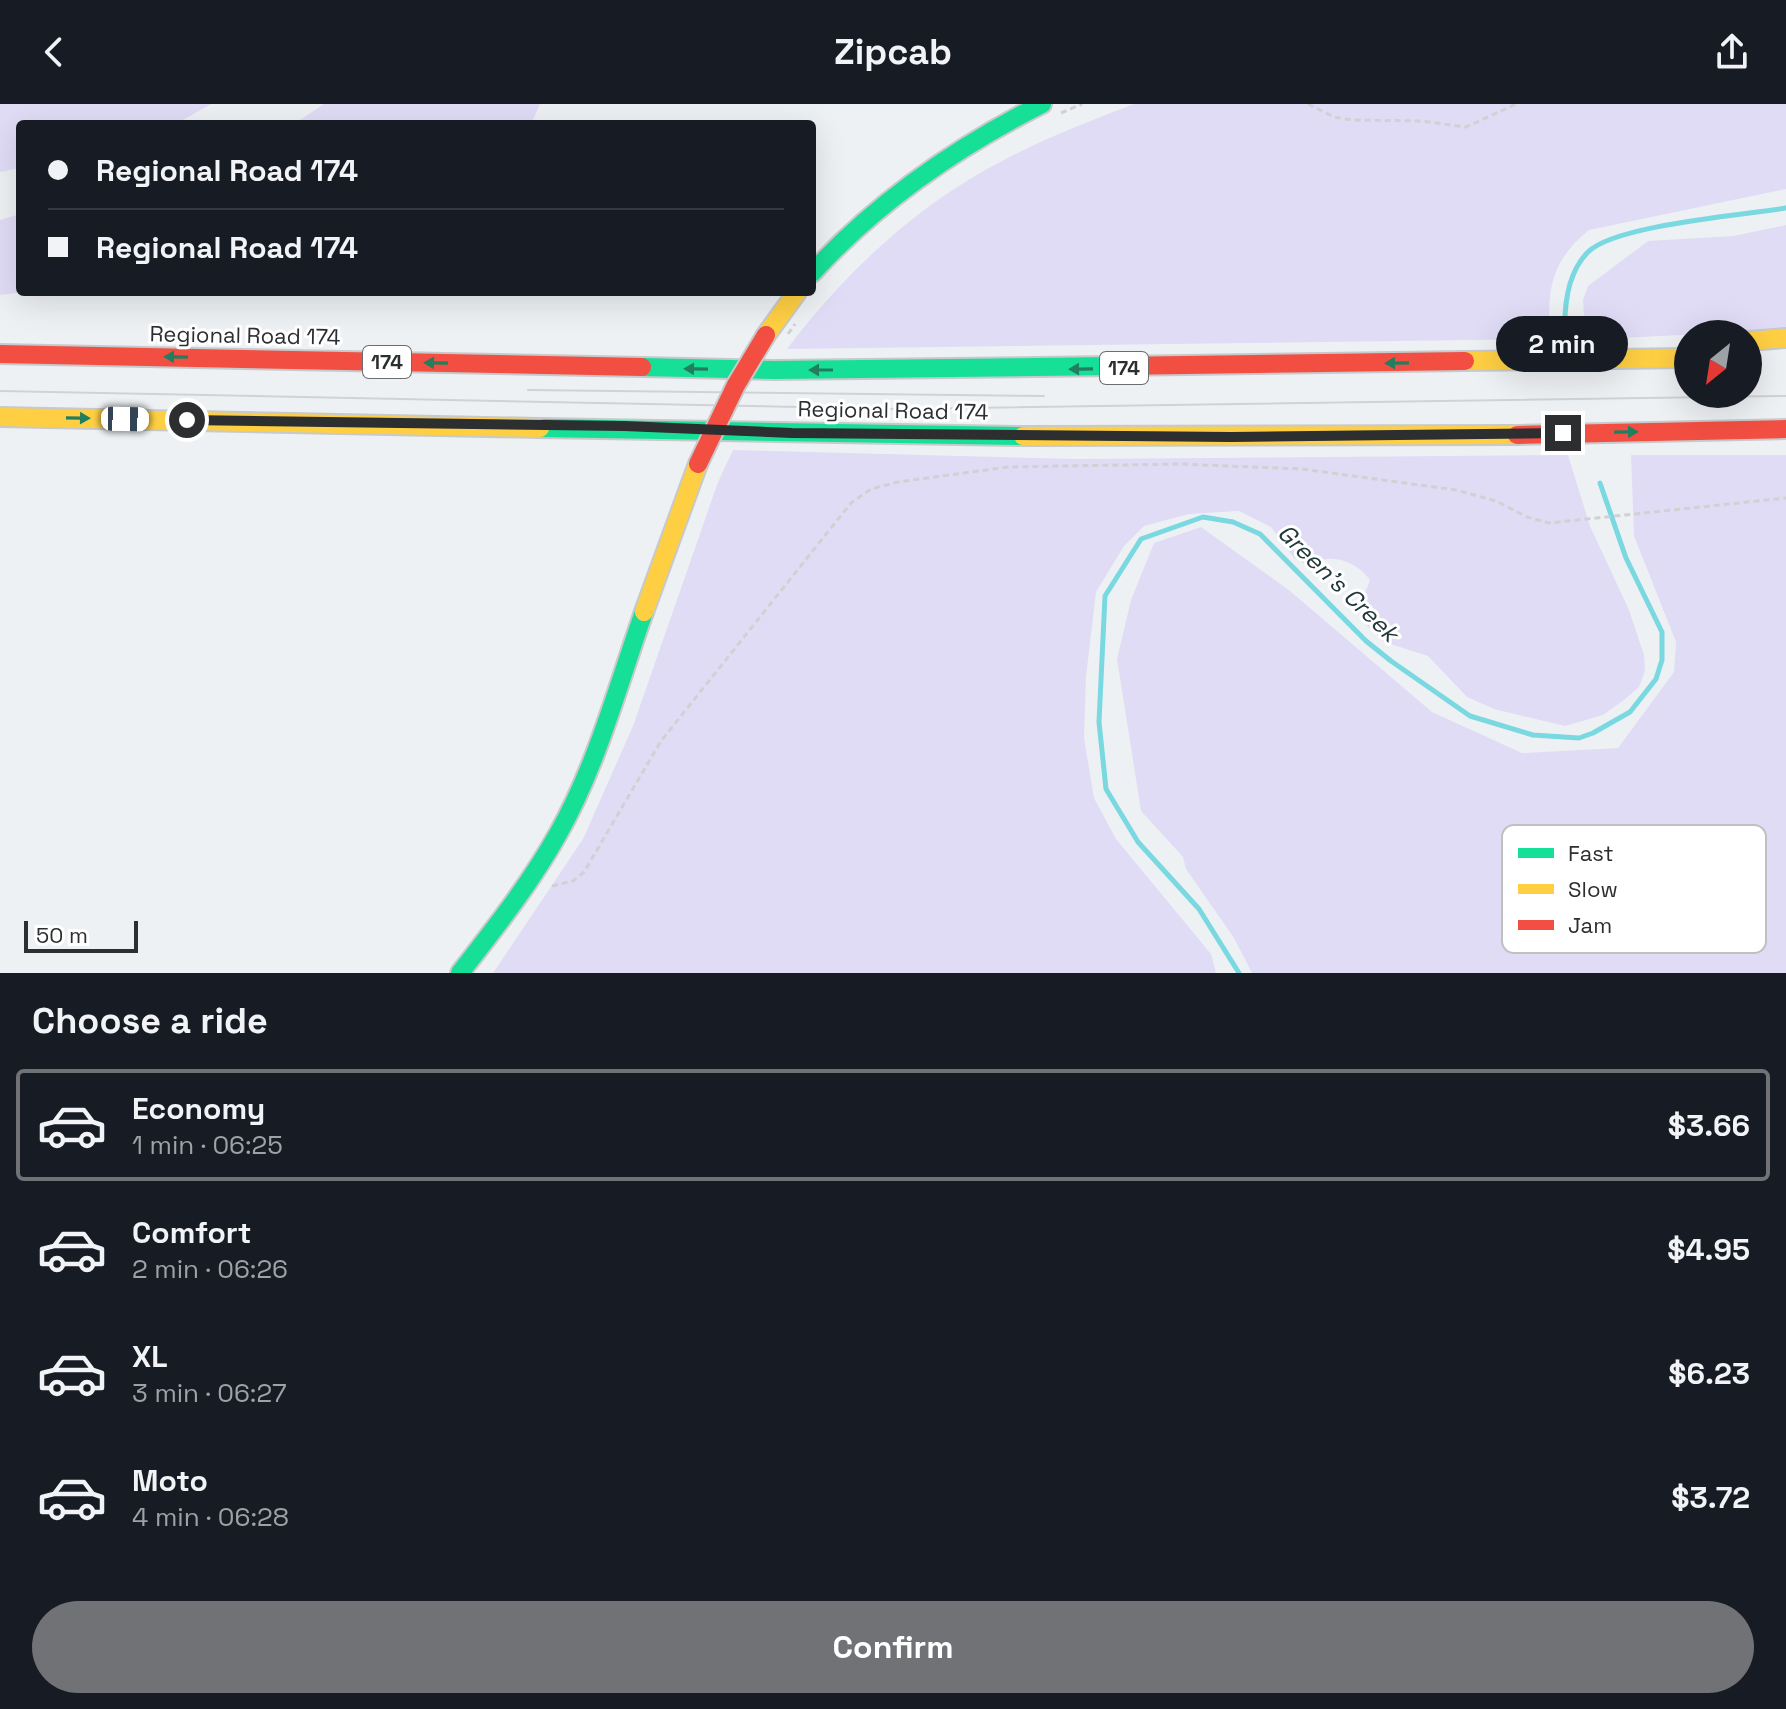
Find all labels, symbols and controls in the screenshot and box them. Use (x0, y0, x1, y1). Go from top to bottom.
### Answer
text: Zipcab (834, 29, 952, 75)
icon: back (32, 30, 76, 74)
icon: share (1710, 30, 1754, 74)
text: Regional Road 174 (96, 151, 358, 190)
text: Regional Road 174 (96, 228, 358, 267)
callout: 2 min (1497, 317, 1629, 373)
street label: Regional Road 174 (149, 319, 341, 351)
north arrow (1674, 320, 1762, 408)
map controls (1674, 320, 1762, 408)
text: 2 min (1528, 327, 1596, 361)
road number: 174 (363, 346, 411, 378)
one-way arrow (163, 351, 188, 364)
road number: 174 (1100, 352, 1148, 384)
one-way arrow (423, 357, 448, 369)
one-way arrow (1384, 357, 1409, 369)
one-way arrow (683, 362, 708, 375)
one-way arrow (1068, 362, 1093, 375)
one-way arrow (808, 364, 833, 376)
street label: Regional Road 174 (797, 394, 989, 426)
route start (169, 402, 205, 438)
car (101, 407, 149, 431)
one-way arrow (66, 412, 91, 424)
route end (1545, 415, 1581, 451)
one-way arrow (1614, 426, 1639, 439)
water label: Green's Creek (1271, 517, 1408, 650)
legend (1502, 825, 1766, 953)
text: Fast (1568, 839, 1614, 867)
text: Slow (1568, 875, 1618, 903)
text: Jam (1568, 911, 1612, 939)
scale bar (24, 917, 138, 953)
text: 50 m (36, 921, 88, 949)
text: Choose a ride (32, 998, 268, 1044)
icon: car (36, 1089, 108, 1161)
text: Economy (132, 1089, 265, 1128)
text: $3.66 (1668, 1106, 1750, 1145)
text: 1 min · 06:25 (132, 1128, 283, 1162)
icon: car (36, 1213, 108, 1285)
text: Comfort (132, 1213, 251, 1252)
text: $4.95 (1667, 1230, 1750, 1269)
text: 2 min · 06:26 (132, 1252, 288, 1286)
icon: car (36, 1337, 108, 1409)
text: XL (132, 1337, 168, 1376)
text: $6.23 (1668, 1354, 1750, 1393)
text: 3 min · 06:27 (132, 1376, 287, 1410)
icon: car (36, 1461, 108, 1533)
text: Moto (132, 1461, 208, 1500)
text: $3.72 (1671, 1478, 1750, 1517)
text: 4 min · 06:28 (132, 1500, 289, 1534)
button: Confirm (32, 1601, 1754, 1693)

